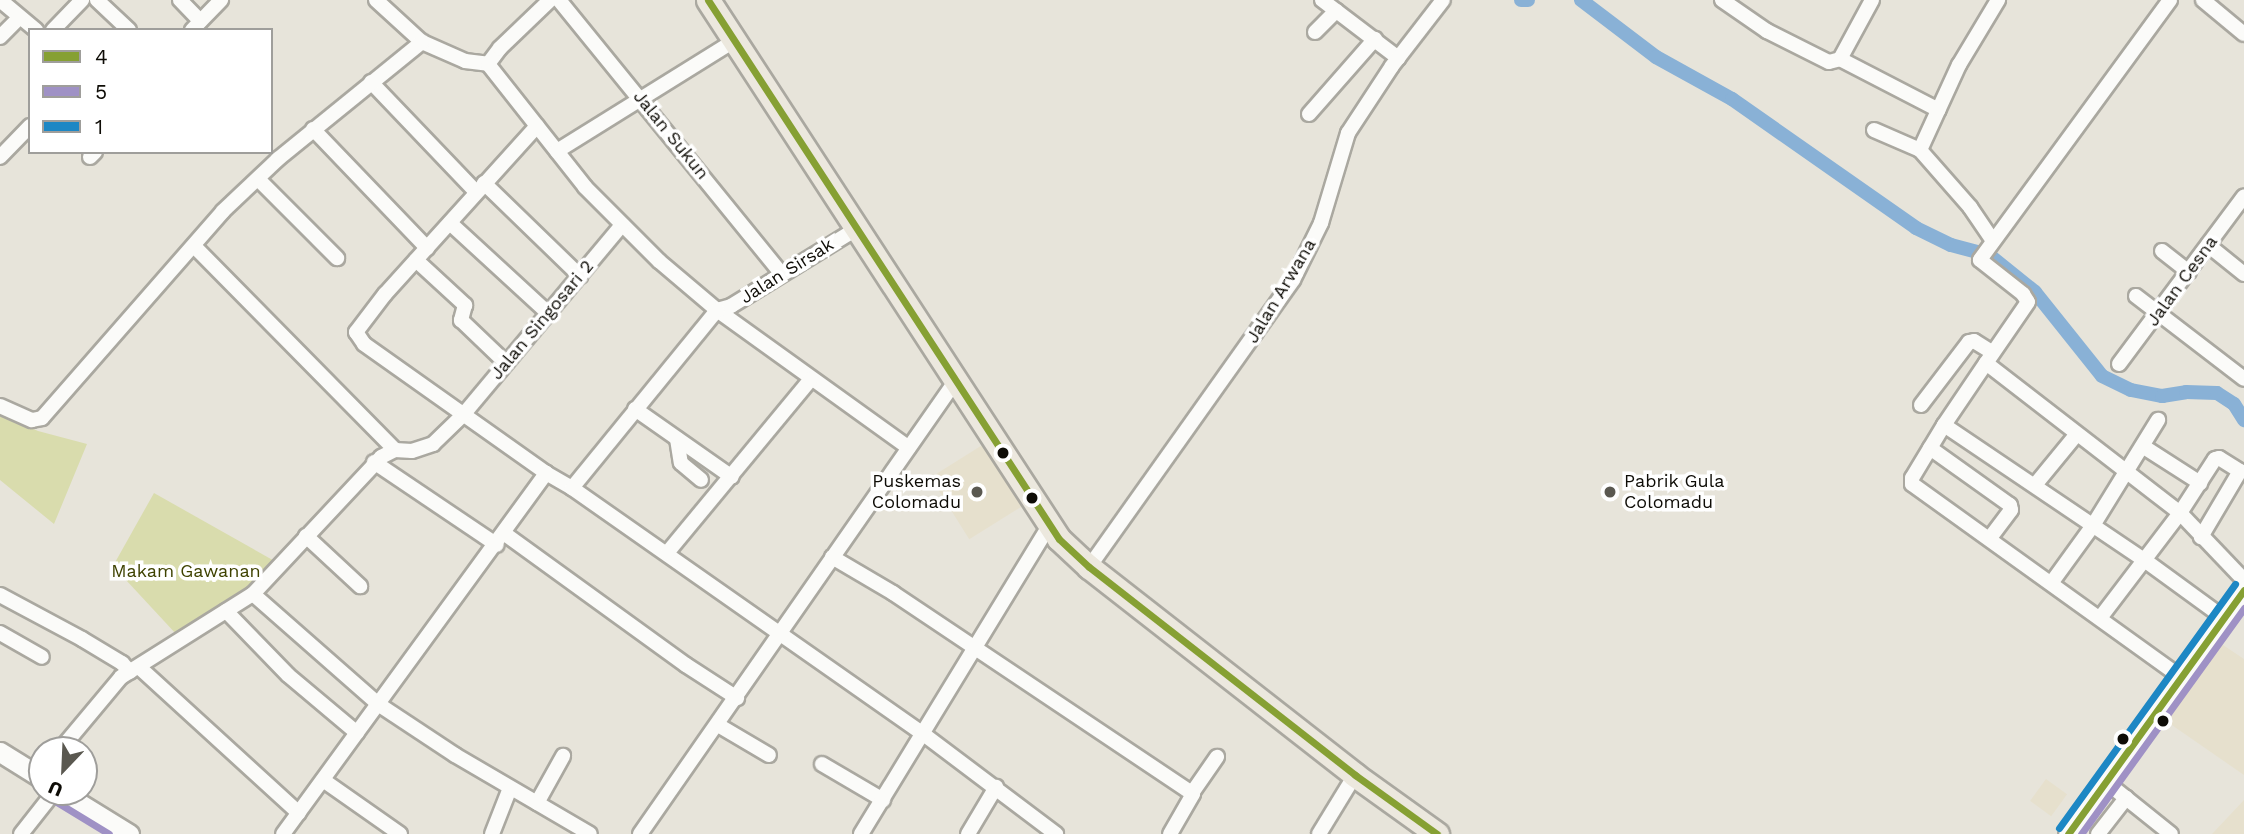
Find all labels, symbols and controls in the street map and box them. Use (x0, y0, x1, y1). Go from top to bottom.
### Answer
legend (28, 28, 273, 154)
text: 4 (95, 44, 108, 69)
text: 5 (95, 79, 107, 104)
street label: Jalan Sukun (629, 86, 713, 184)
text: 1 (95, 114, 103, 139)
street label: Jalan Cesna (2142, 232, 2222, 330)
street label: Jalan Sirsak (736, 234, 838, 308)
street label: Jalan Arwana (1241, 235, 1321, 347)
street label: Jalan Singosari 2 (486, 256, 598, 384)
unlabelled marker (996, 446, 1010, 460)
place label: Puskemas Colomadu (872, 471, 961, 514)
place label: Pabrik Gula Colomadu (1624, 471, 1725, 514)
marker: Puskemas Colomadu (967, 482, 987, 502)
marker: Pabrik Gula Colomadu (1602, 484, 1618, 500)
unlabelled marker (1025, 491, 1039, 505)
park label: Makam Gawanan (111, 560, 261, 582)
unlabelled marker (2156, 714, 2170, 728)
unlabelled marker (2116, 732, 2130, 746)
north arrow (28, 736, 98, 806)
text: U (45, 776, 66, 802)

